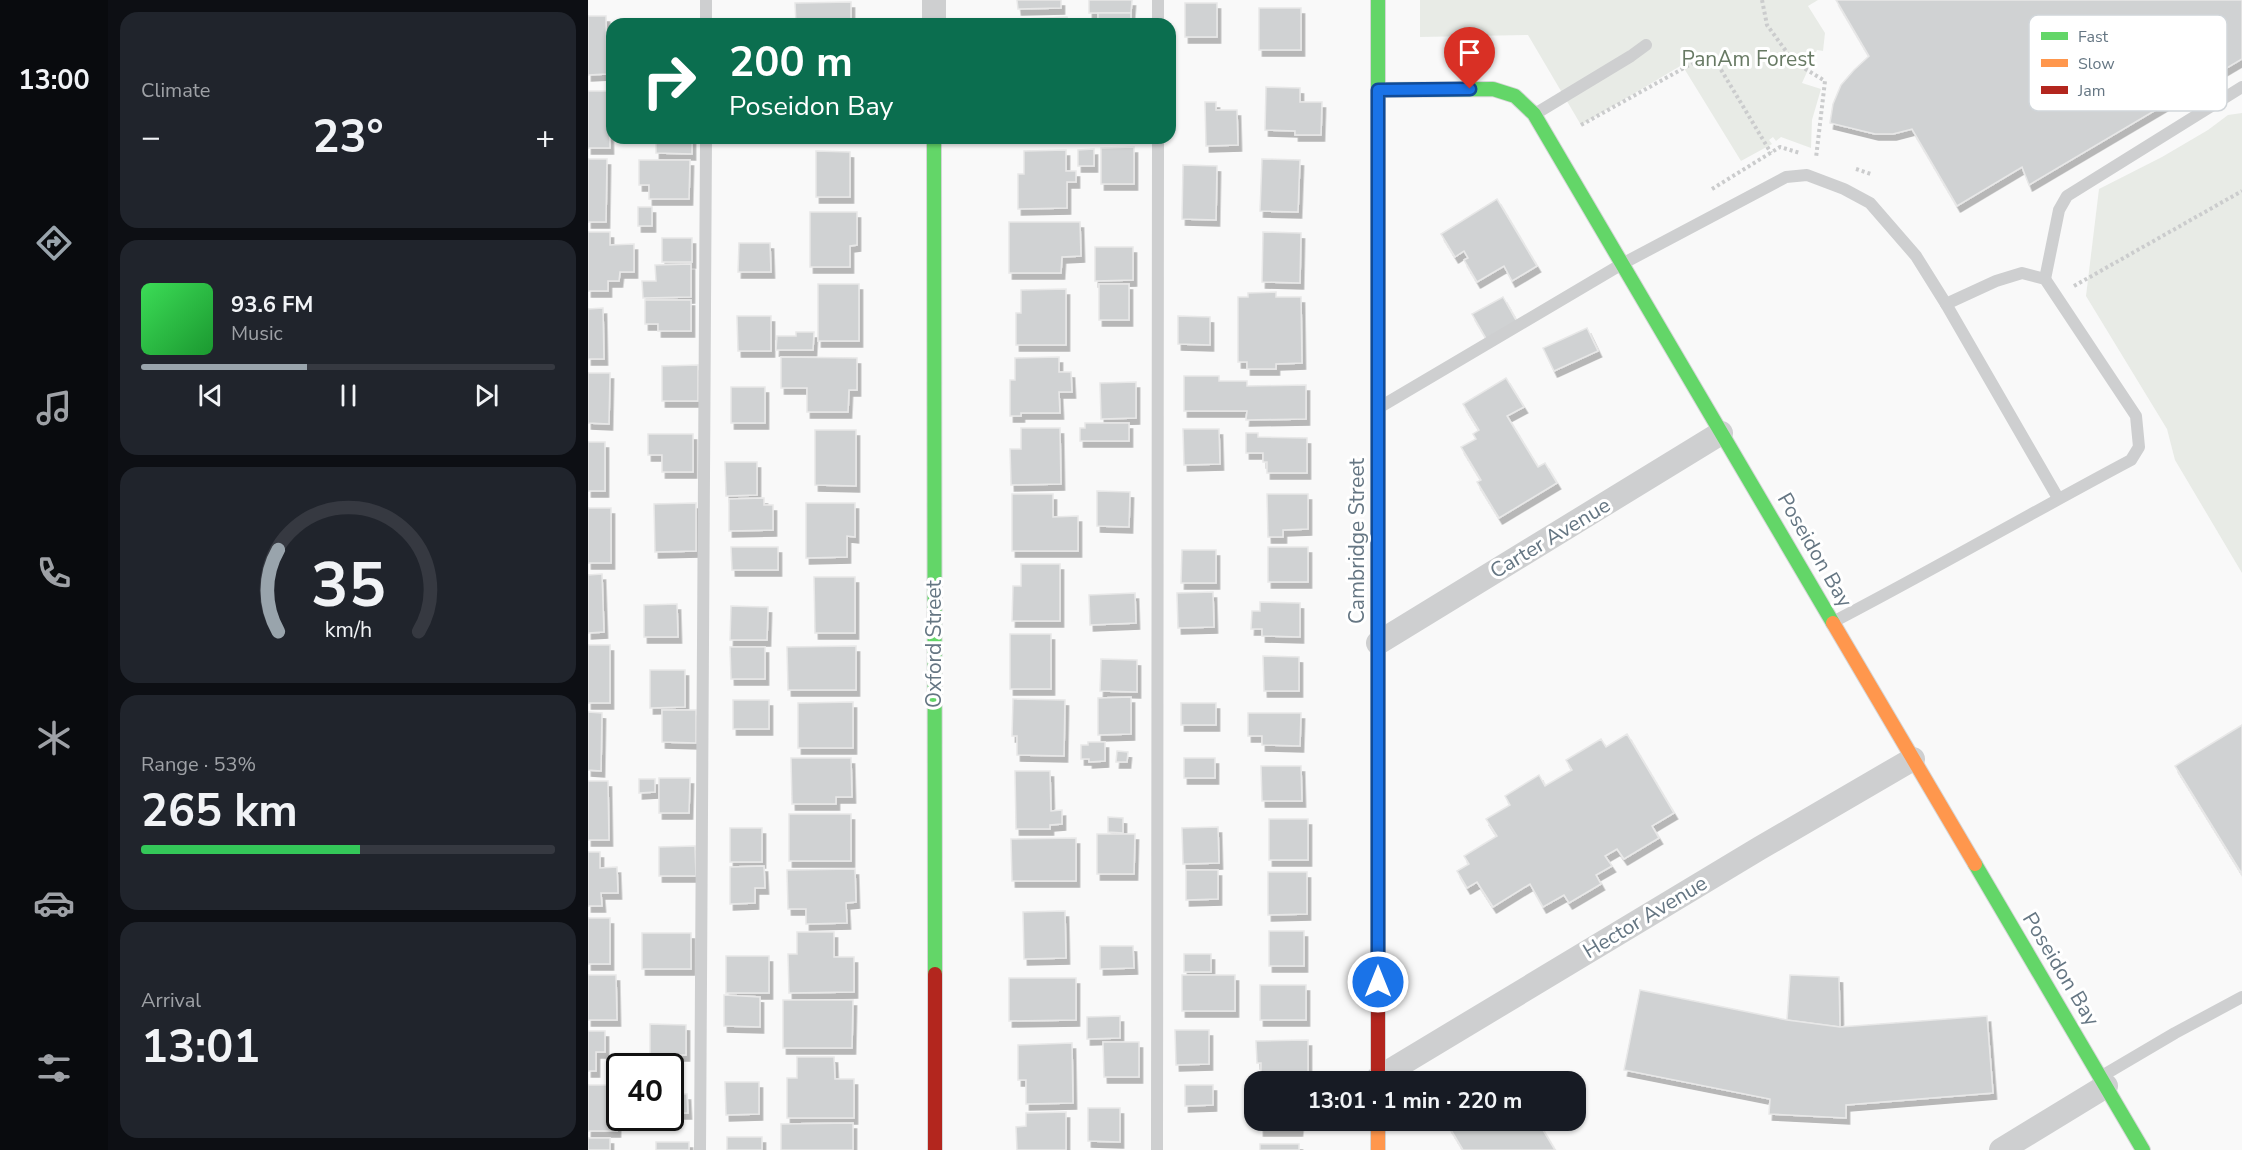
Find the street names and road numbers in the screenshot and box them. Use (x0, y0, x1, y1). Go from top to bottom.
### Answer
street label: Cambridge Street (1343, 457, 1371, 624)
street label: Poseidon Bay (1771, 488, 1859, 613)
street label: Carter Avenue (1485, 491, 1615, 585)
street label: Oxford Street (920, 579, 948, 708)
street label: Hector Avenue (1578, 869, 1712, 965)
street label: Poseidon Bay (2016, 907, 2106, 1031)

